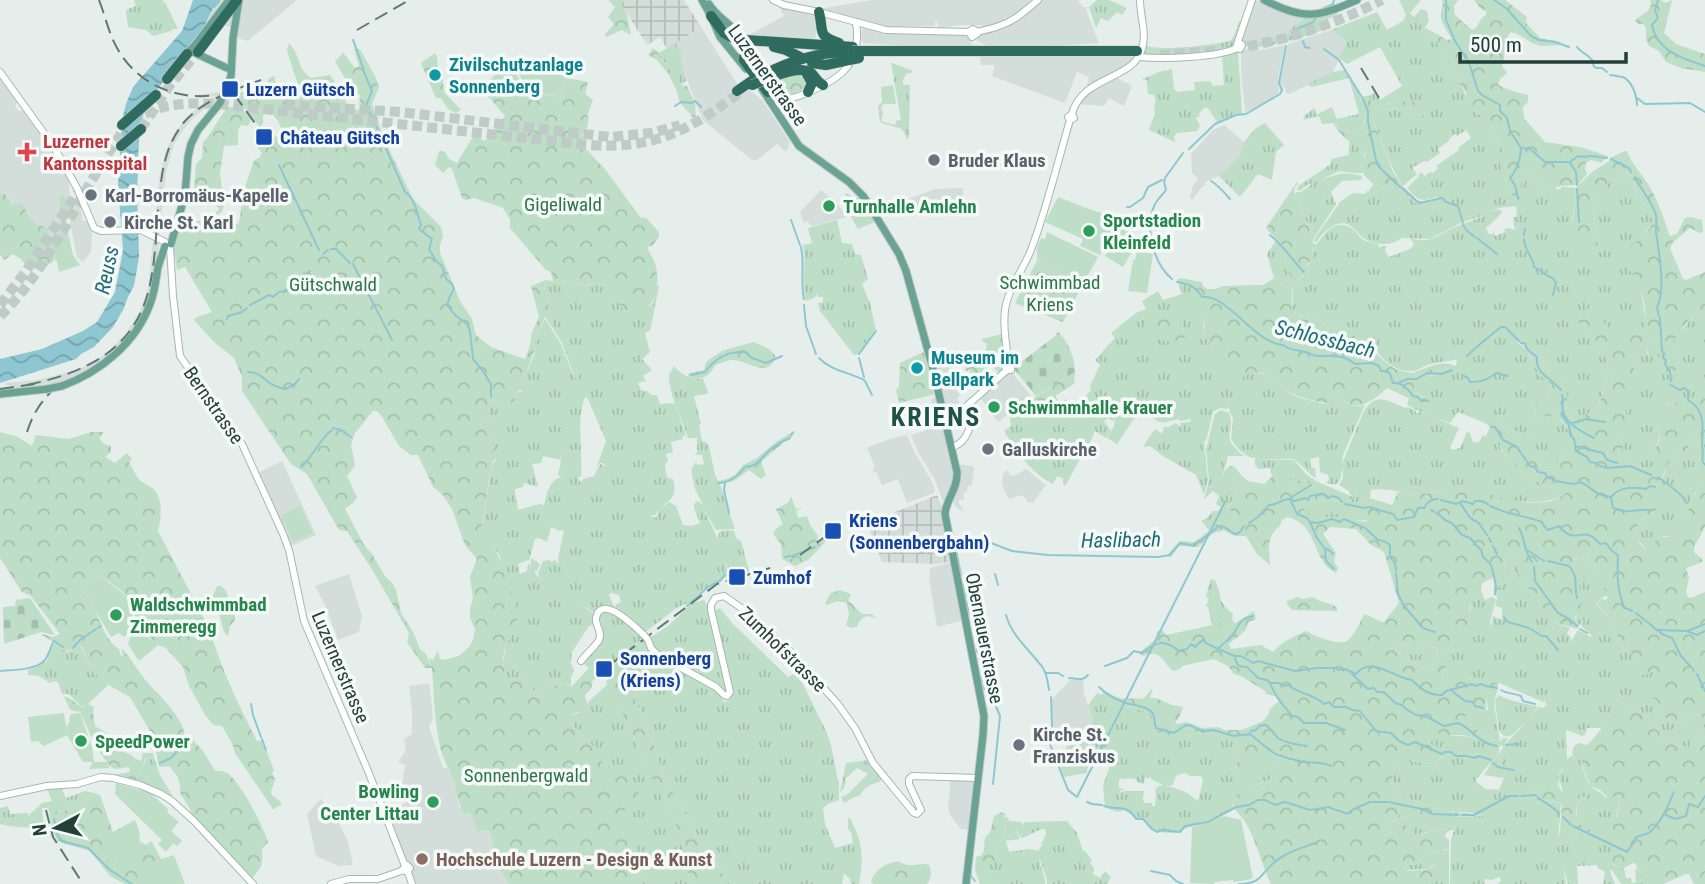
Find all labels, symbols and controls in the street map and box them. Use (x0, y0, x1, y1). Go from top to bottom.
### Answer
street label: Luzernerstrasse (723, 20, 812, 131)
scale bar (1460, 21, 1626, 65)
text: 500 m (1470, 33, 1522, 57)
place label: Zivilschutzanlage Sonnenberg (449, 53, 583, 98)
marker: Zivilschutzanlage Sonnenberg (427, 67, 443, 83)
place label: Luzern Gütsch (246, 78, 355, 101)
marker: Luzern Gütsch (220, 79, 240, 99)
place label: Château Gütsch (280, 126, 400, 149)
marker: Château Gütsch (254, 127, 274, 147)
place label: Luzerner Kantonsspital (43, 130, 147, 175)
marker: Luzerner Kantonsspital (17, 142, 37, 162)
place label: Bruder Klaus (948, 149, 1046, 172)
marker: Bruder Klaus (926, 152, 942, 168)
place label: Karl-Borromäus-Kapelle (105, 184, 289, 207)
marker: Karl-Borromäus-Kapelle (83, 187, 99, 203)
park label: Gigeliwald (524, 193, 602, 216)
place label: Turnhalle Amlehn (843, 195, 977, 218)
marker: Turnhalle Amlehn (821, 198, 837, 214)
place label: Sportstadion Kleinfeld (1103, 209, 1201, 254)
place label: Kirche St. Karl (124, 211, 234, 234)
marker: Kirche St. Karl (102, 214, 118, 230)
marker: Sportstadion Kleinfeld (1081, 223, 1097, 239)
water label: Reuss (90, 244, 124, 296)
park label: Schwimmbad Kriens (999, 271, 1101, 316)
park label: Gütschwald (289, 273, 377, 296)
water label: Schlossbach (1272, 315, 1378, 363)
place label: Museum im Bellpark (931, 346, 1019, 391)
marker: Museum im Bellpark (909, 360, 925, 376)
street label: Bernstrasse (179, 362, 249, 449)
place label: Schwimmhalle Krauer (1008, 396, 1173, 419)
marker: Schwimmhalle Krauer (986, 399, 1002, 415)
district label: KRIENS (891, 402, 981, 432)
place label: Galluskirche (1002, 438, 1097, 461)
marker: Galluskirche (980, 441, 996, 457)
place label: Kriens (Sonnenbergbahn) (849, 509, 989, 554)
marker: Kriens (Sonnenbergbahn) (823, 521, 843, 541)
water label: Haslibach (1081, 527, 1161, 553)
place label: Zumhof (753, 566, 812, 589)
marker: Zumhof (727, 567, 747, 587)
street label: Obernauerstrasse (961, 571, 1008, 706)
place label: Waldschwimmbad Zimmeregg (130, 593, 267, 638)
street label: Zumhofstrasse (734, 602, 831, 697)
marker: Waldschwimmbad Zimmeregg (108, 607, 124, 623)
street label: Luzernerstrasse (307, 608, 375, 727)
place label: Sonnenberg (Kriens) (620, 647, 711, 692)
marker: Sonnenberg (Kriens) (594, 659, 614, 679)
place label: Kirche St. Franziskus (1033, 723, 1115, 768)
place label: SpeedPower (95, 730, 190, 753)
marker: SpeedPower (73, 733, 89, 749)
marker: Kirche St. Franziskus (1011, 737, 1027, 753)
park label: Sonnenbergwald (464, 764, 588, 787)
place label: Bowling Center Littau (320, 780, 419, 825)
north arrow (21, 793, 91, 863)
marker: Bowling Center Littau (425, 794, 441, 810)
text: N (27, 823, 52, 837)
place label: Hochschule Luzern - Design & Kunst (436, 848, 712, 871)
marker: Hochschule Luzern - Design & Kunst (414, 851, 430, 867)

